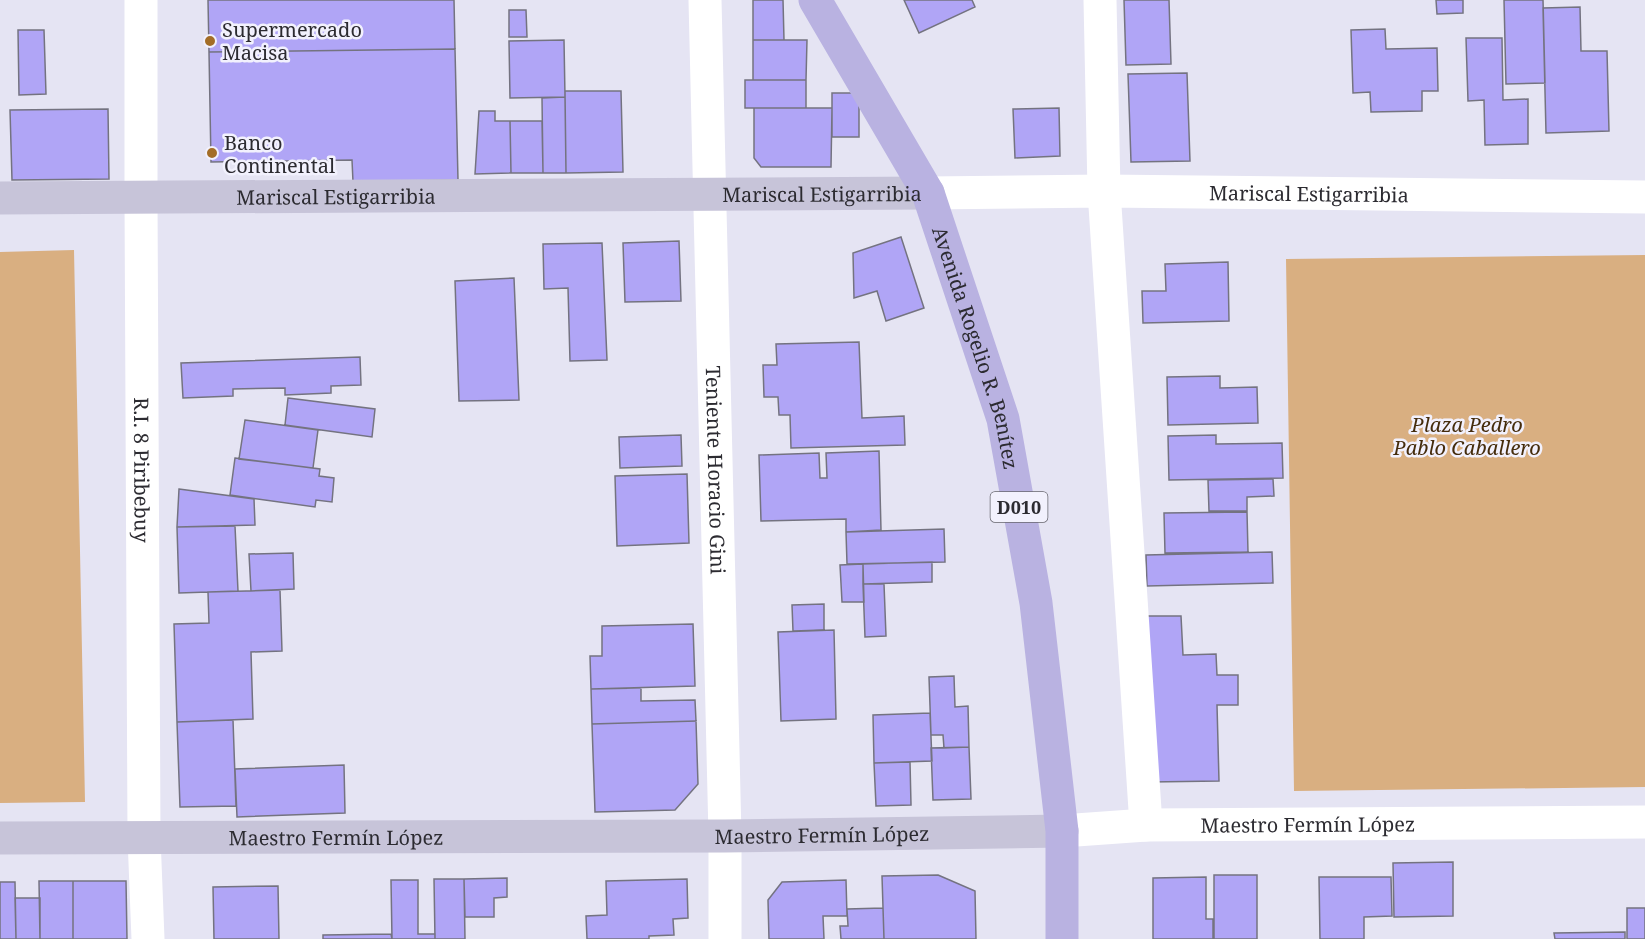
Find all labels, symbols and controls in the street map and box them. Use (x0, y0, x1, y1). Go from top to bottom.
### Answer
place label: Supermercado Macisa (222, 16, 362, 66)
marker: Supermercado Macisa (203, 34, 217, 48)
place label: Banco Continental (224, 129, 335, 179)
marker: Banco Continental (205, 146, 219, 160)
street label: Mariscal Estigarribia (1209, 179, 1409, 208)
street label: Mariscal Estigarribia (722, 180, 922, 208)
street label: Mariscal Estigarribia (236, 182, 436, 210)
street label: Avenida Rogelio R. Benítez (926, 223, 1025, 471)
street label: Teniente Horacio Gini (700, 365, 732, 575)
street label: R.I. 8 Piribebuy (128, 397, 156, 544)
park label: Plaza Pedro Pablo Caballero (1392, 411, 1541, 461)
road number: D010 (990, 492, 1048, 522)
street label: Maestro Fermín López (1200, 810, 1415, 838)
street label: Maestro Fermín López (715, 819, 930, 850)
street label: Maestro Fermín López (229, 823, 443, 851)

